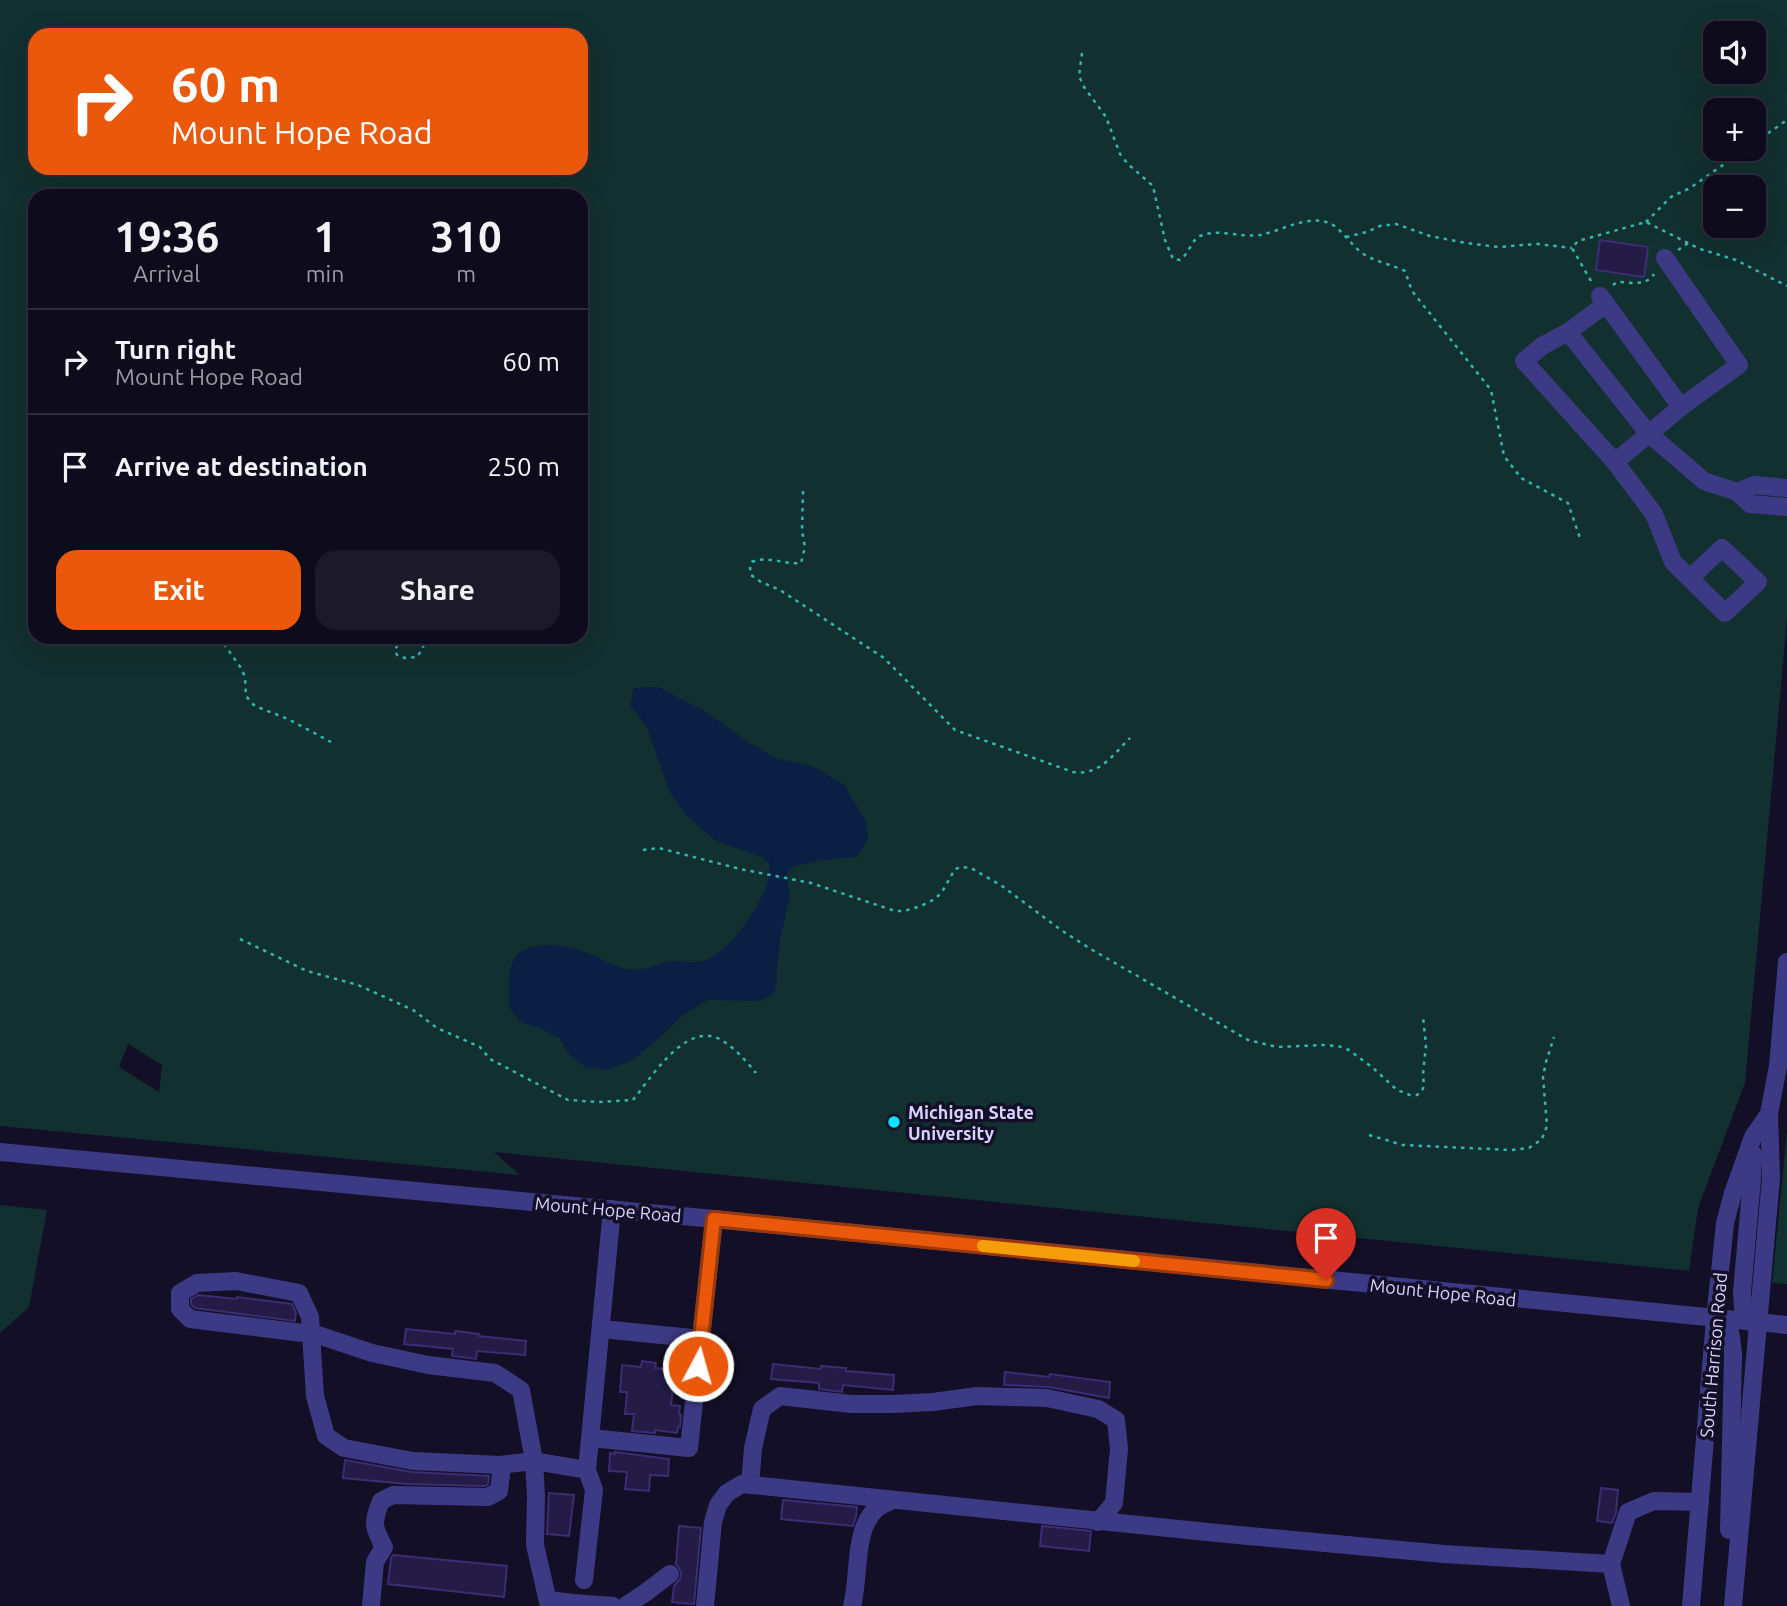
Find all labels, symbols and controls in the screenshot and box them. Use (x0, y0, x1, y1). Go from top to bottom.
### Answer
map controls (1703, 21, 1766, 238)
button: sound (1703, 21, 1766, 84)
icon: right (56, 56, 147, 147)
text: 60 m (171, 56, 280, 111)
button: + (1703, 98, 1766, 161)
text: Mount Hope Road (171, 114, 432, 150)
button: − (1703, 175, 1766, 238)
text: 19:36 (114, 213, 219, 260)
text: 1 (313, 213, 337, 260)
text: 310 (431, 213, 502, 260)
text: Arrival (133, 261, 200, 286)
text: min (306, 261, 344, 286)
text: m (456, 261, 476, 286)
text: Turn right (115, 335, 236, 364)
icon: right (56, 343, 94, 381)
text: 60 m (502, 347, 560, 376)
text: Mount Hope Road (115, 364, 303, 389)
icon: arrive (56, 448, 94, 486)
text: Arrive at destination (115, 452, 368, 481)
text: 250 m (488, 452, 560, 481)
button: Exit (56, 550, 301, 630)
button: Share (315, 550, 560, 630)
place label: Michigan State University (908, 1102, 1034, 1143)
marker: Michigan State University (886, 1114, 902, 1130)
street label: Mount Hope Road (534, 1193, 682, 1225)
pin (1296, 1208, 1356, 1280)
icon: arrive (1307, 1219, 1345, 1257)
street label: South Harrison Road (1696, 1272, 1730, 1438)
street label: Mount Hope Road (1369, 1274, 1517, 1310)
position arrow (661, 1329, 735, 1403)

